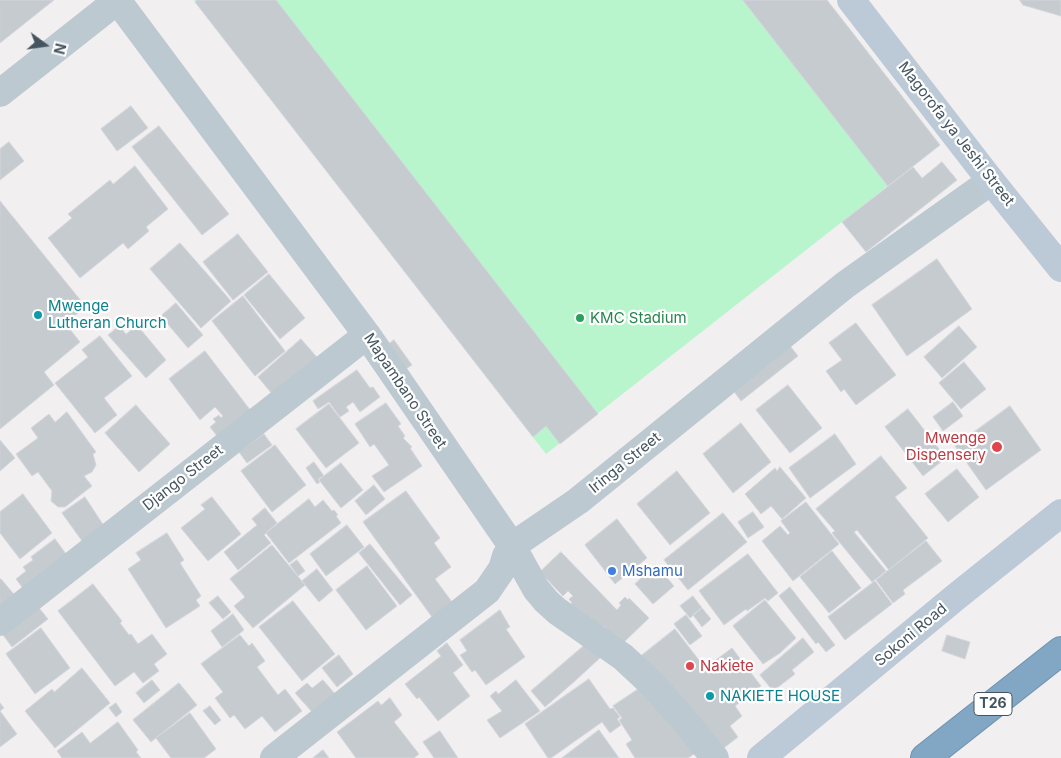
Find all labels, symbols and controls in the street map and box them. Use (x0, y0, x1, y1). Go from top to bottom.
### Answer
north arrow (20, 20, 70, 70)
text: N (51, 42, 70, 56)
street label: Magorofa ya Jeshi Street (894, 58, 1018, 210)
place label: Mwenge Lutheran Church (48, 297, 167, 332)
marker: Mwenge Lutheran Church (32, 309, 44, 321)
place label: KMC Stadium (590, 309, 687, 327)
marker: KMC Stadium (574, 312, 586, 324)
street label: Mapambano Street (360, 330, 450, 452)
street label: Iringa Street (586, 429, 664, 497)
place label: Mwenge Dispensery (906, 429, 986, 464)
marker: Mwenge Dispensery (990, 440, 1004, 454)
street label: Django Street (139, 441, 227, 515)
place label: Mshamu (622, 562, 683, 580)
marker: Mshamu (606, 565, 618, 577)
street label: Sokoni Road (871, 600, 951, 670)
place label: Nakiete (700, 657, 754, 675)
marker: Nakiete (684, 660, 696, 672)
place label: NAKIETE HOUSE (720, 687, 840, 705)
marker: NAKIETE HOUSE (704, 690, 716, 702)
road number: T26 (974, 692, 1012, 716)

